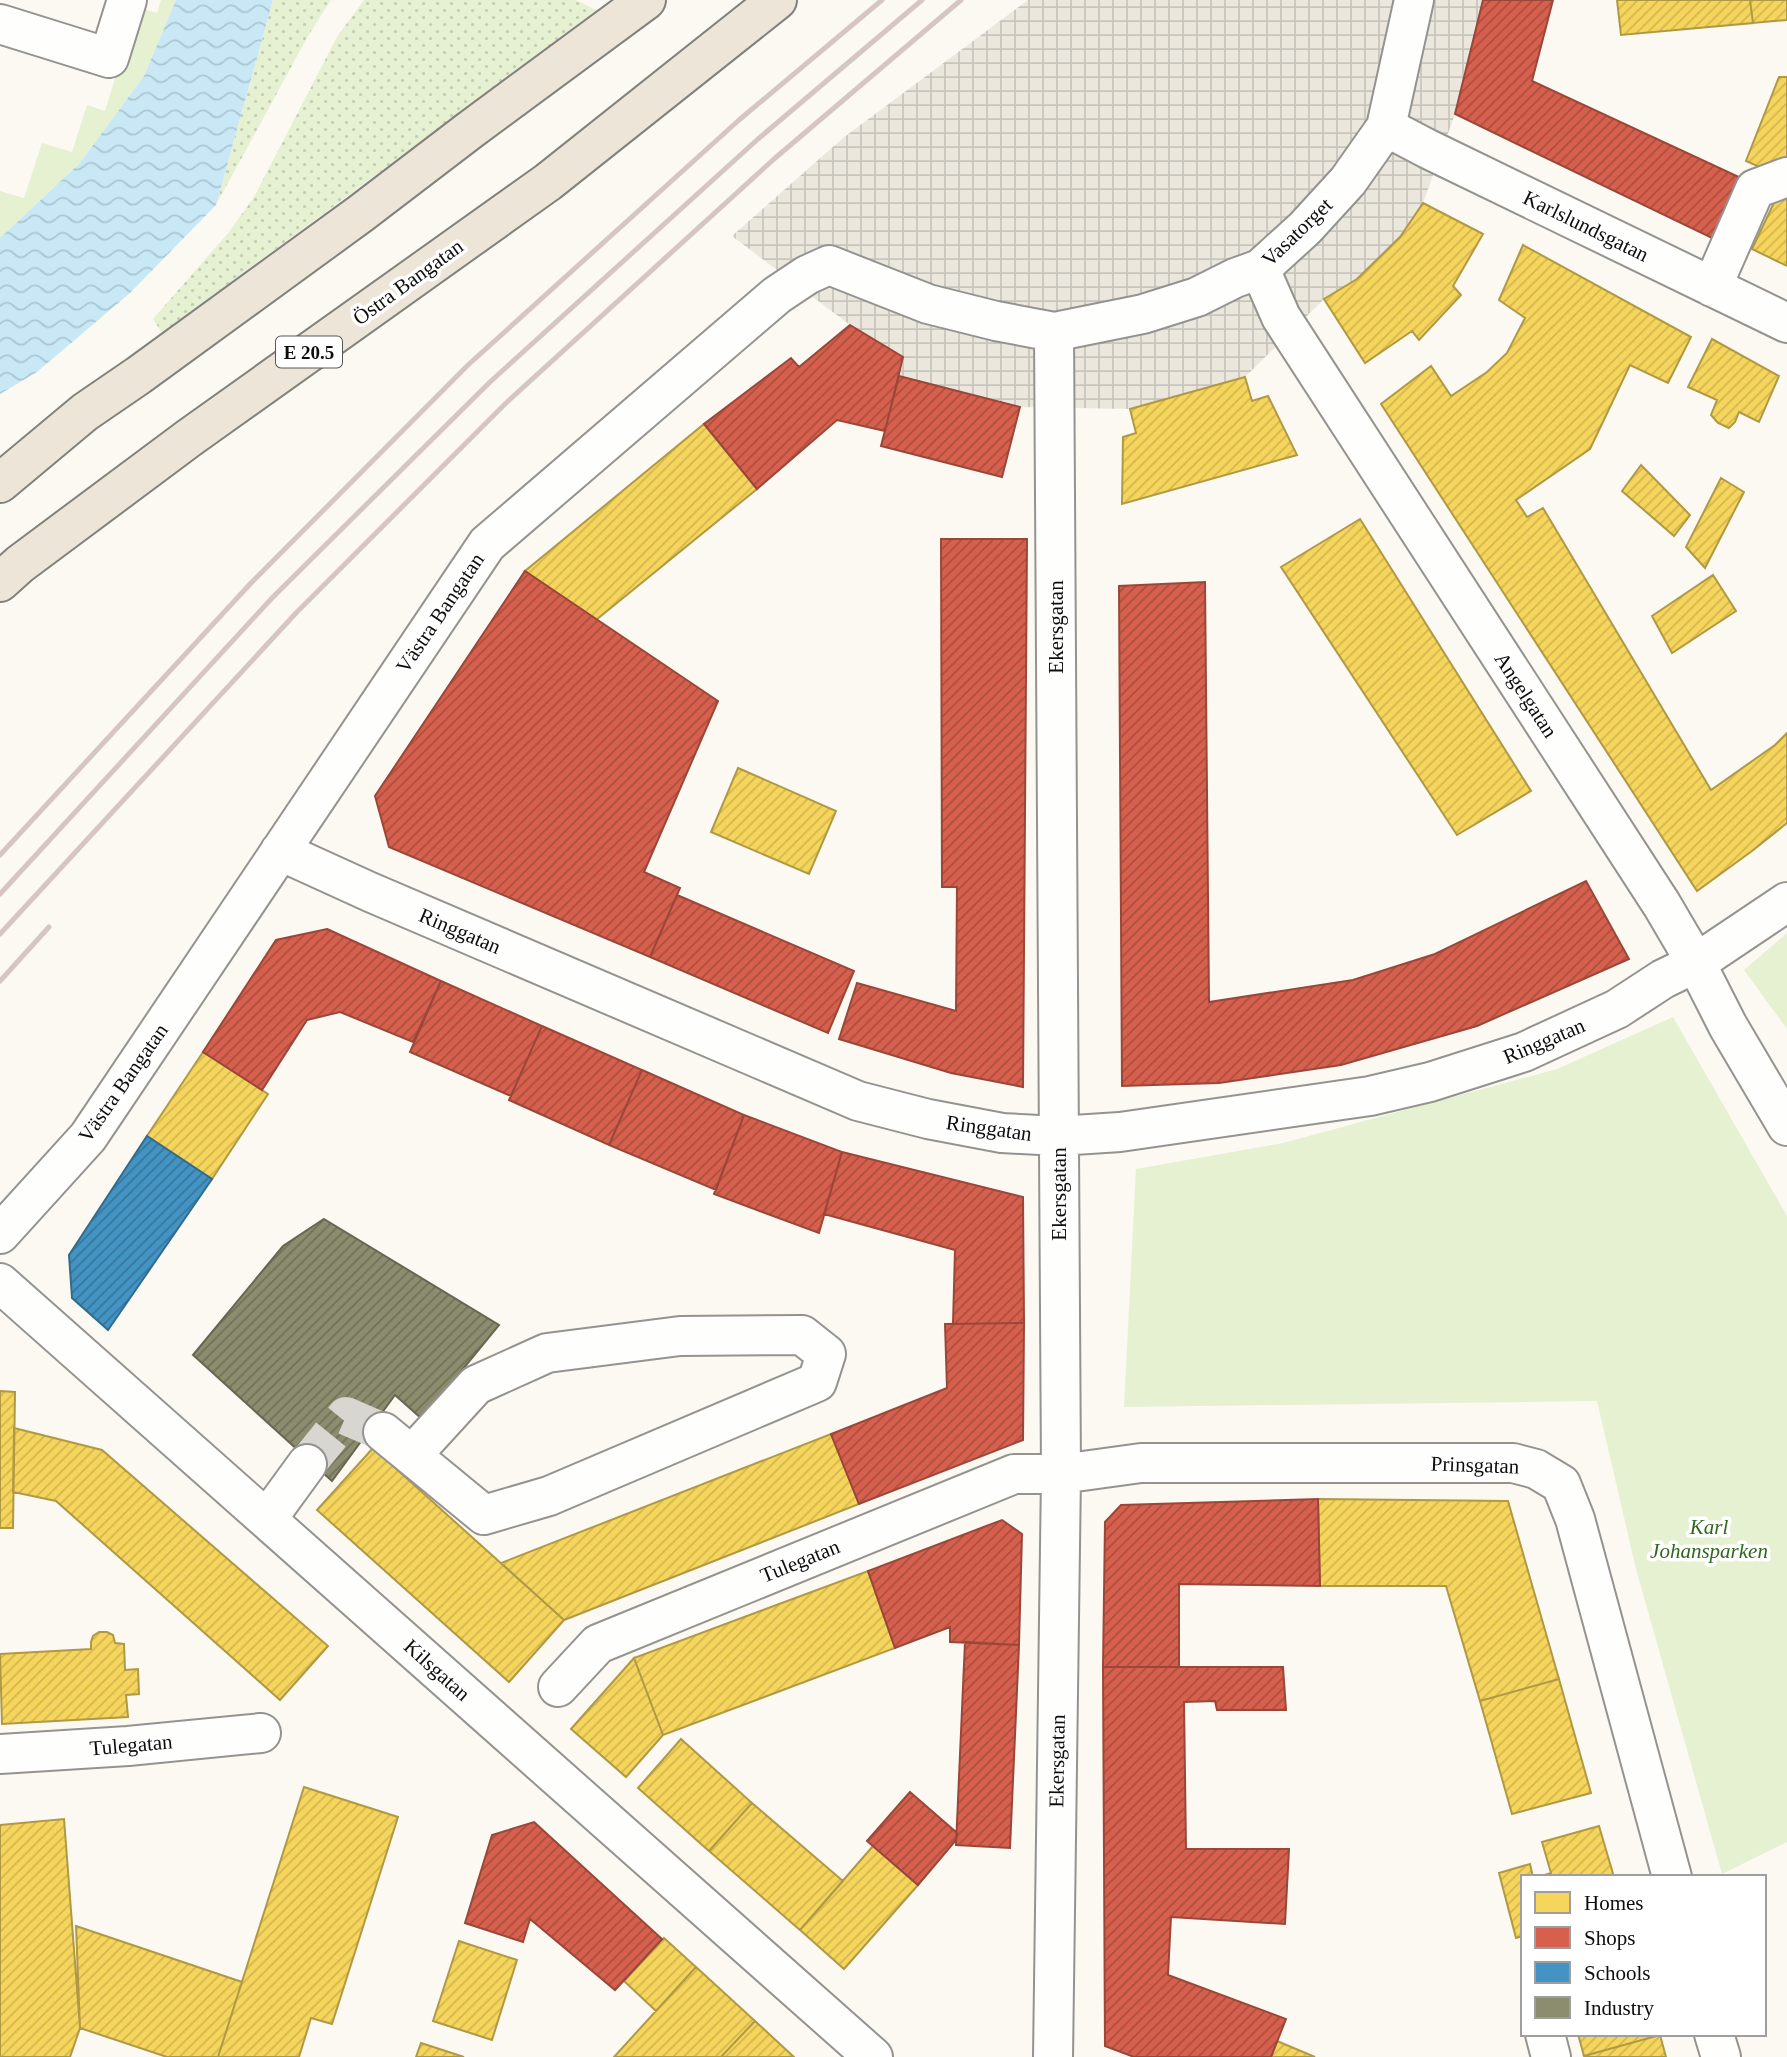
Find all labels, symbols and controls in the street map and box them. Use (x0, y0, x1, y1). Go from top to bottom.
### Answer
street label: Karlslundsgatan (1519, 185, 1653, 267)
street label: Vasatorget (1257, 193, 1337, 271)
street label: Östra Bangatan (348, 234, 468, 330)
road number: E 20.5 (276, 336, 342, 368)
street label: Västra Bangatan (391, 548, 489, 677)
street label: Ekersgatan (1044, 580, 1068, 674)
street label: Angelgatan (1490, 648, 1563, 743)
street label: Ringgatan (416, 903, 505, 959)
street label: Ringgatan (1500, 1013, 1589, 1069)
street label: Västra Bangatan (73, 1019, 173, 1147)
street label: Ringgatan (945, 1110, 1034, 1146)
street label: Ekersgatan (1047, 1147, 1071, 1241)
street label: Prinsgatan (1430, 1451, 1520, 1479)
park label: Karl Johansparken (1650, 1515, 1768, 1563)
street label: Tulegatan (757, 1534, 844, 1588)
street label: Kilsgatan (399, 1634, 475, 1706)
street label: Ekersgatan (1044, 1714, 1070, 1808)
street label: Tulegatan (88, 1729, 174, 1761)
legend (1521, 1875, 1766, 2036)
text: Homes (1584, 1891, 1644, 1915)
text: Shops (1584, 1926, 1635, 1950)
text: Schools (1584, 1961, 1651, 1985)
text: Industry (1584, 1996, 1654, 2020)

